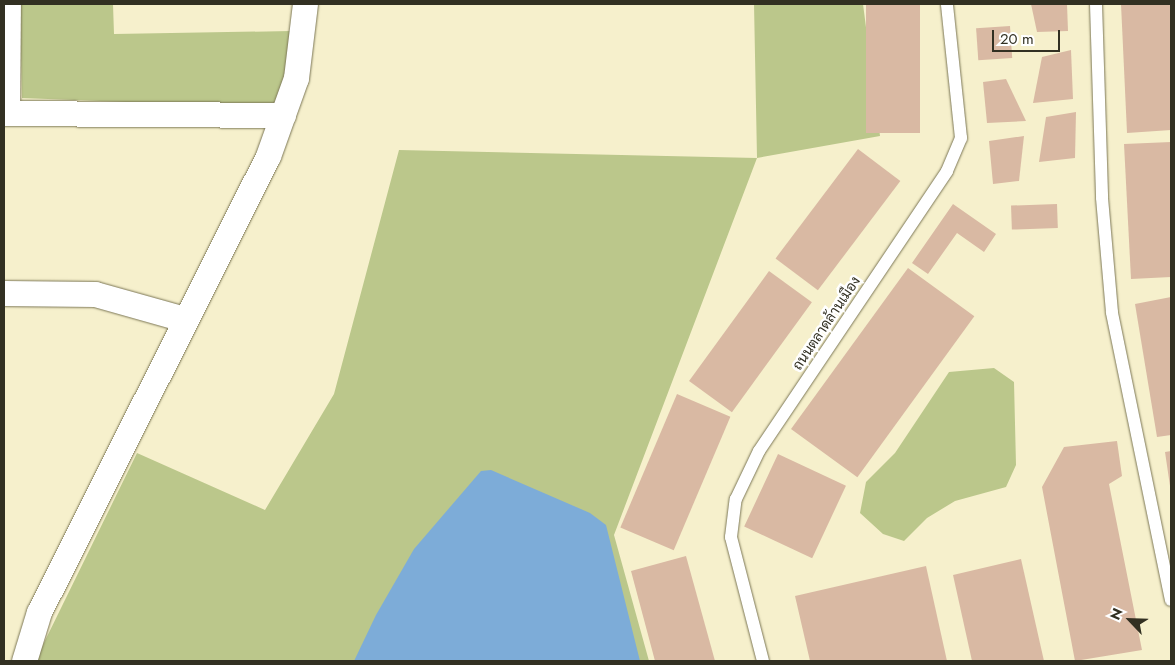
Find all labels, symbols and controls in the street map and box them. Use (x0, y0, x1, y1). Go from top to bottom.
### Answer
scale bar (995, 20, 1062, 52)
text: 20 m (1000, 28, 1034, 50)
street label: ถนนตลาดล้านเมือง (789, 273, 863, 373)
north arrow (1105, 595, 1155, 645)
text: N (1105, 605, 1128, 623)

